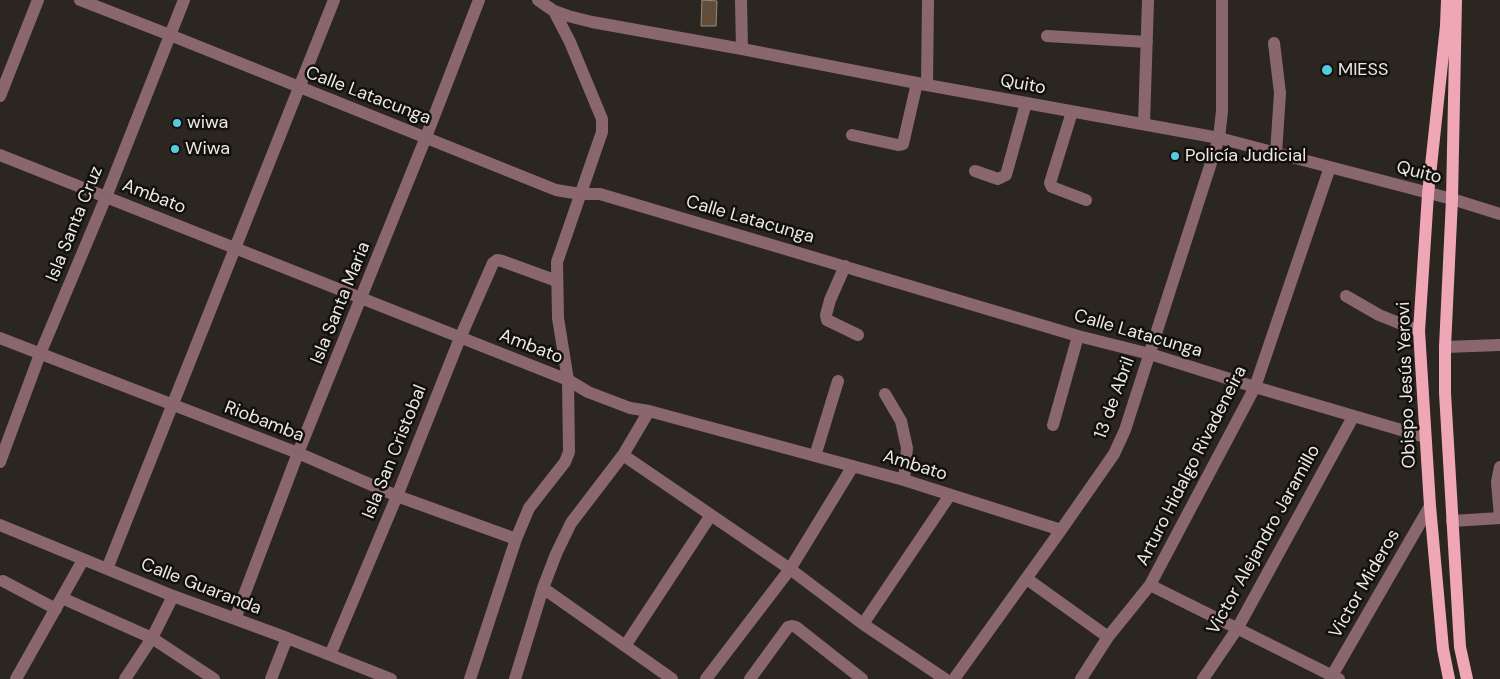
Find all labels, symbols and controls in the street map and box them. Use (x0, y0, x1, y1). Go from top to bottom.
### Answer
place label: MIESS (1338, 59, 1388, 81)
street label: Calle Latacunga (302, 62, 434, 130)
marker: MIESS (1320, 63, 1334, 77)
street label: Quito (998, 70, 1048, 100)
place label: wiwa (187, 112, 228, 134)
marker: wiwa (171, 117, 183, 129)
place label: Wiwa (185, 138, 230, 160)
marker: Wiwa (169, 143, 181, 155)
place label: Policía Judicial (1185, 145, 1306, 167)
marker: Policía Judicial (1169, 150, 1181, 162)
street label: Quito (1394, 157, 1444, 189)
street label: Isla Santa Cruz (42, 163, 108, 285)
street label: Ambato (119, 175, 189, 219)
street label: Calle Latacunga (683, 191, 817, 249)
street label: Isla Santa Maria (307, 239, 375, 367)
street label: Obispo Jesús Yerovi (1393, 301, 1421, 469)
street label: Calle Latacunga (1071, 305, 1205, 363)
street label: Ambato (496, 325, 566, 369)
street label: 13 de Abril (1090, 354, 1140, 442)
street label: Arturo Hidalgo Rivadeneira (1132, 363, 1252, 569)
street label: Isla San Cristobal (358, 382, 432, 522)
street label: Riobamba (221, 397, 307, 447)
street label: Victor Alejandro Jaramillo (1203, 441, 1325, 639)
street label: Ambato (880, 446, 950, 486)
street label: Victor Mideros (1325, 526, 1405, 642)
street label: Calle Guaranda (138, 554, 264, 620)

